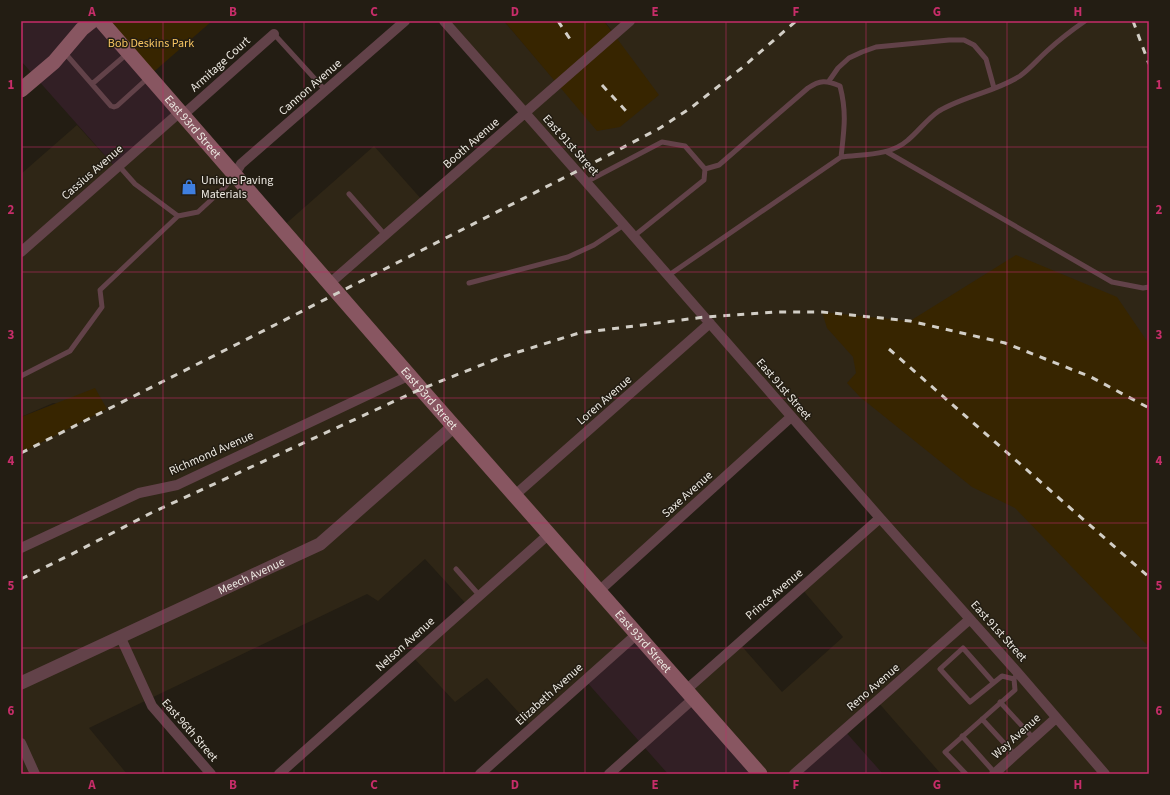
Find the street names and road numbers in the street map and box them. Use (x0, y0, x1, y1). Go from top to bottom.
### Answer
street label: Armitage Court (186, 33, 254, 96)
street label: Cannon Avenue (275, 55, 346, 120)
street label: East 93rd Street (160, 92, 225, 162)
street label: East 91st Street (539, 111, 603, 180)
street label: Booth Avenue (439, 114, 503, 173)
street label: Cassius Avenue (58, 141, 127, 204)
street label: East 91st Street (752, 355, 815, 424)
street label: East 93rd Street (396, 363, 461, 434)
street label: Loren Avenue (573, 372, 636, 429)
street label: Richmond Avenue (166, 427, 256, 480)
street label: Saxe Avenue (658, 467, 716, 522)
street label: Meech Avenue (215, 553, 288, 599)
street label: Prince Avenue (742, 565, 807, 624)
street label: East 91st Street (967, 597, 1031, 666)
street label: East 93rd Street (610, 607, 675, 677)
street label: Nelson Avenue (372, 613, 439, 676)
street label: Elizabeth Avenue (512, 659, 587, 729)
street label: Reno Avenue (843, 660, 904, 715)
street label: East 96th Street (157, 695, 222, 766)
street label: Way Avenue (988, 710, 1044, 763)

